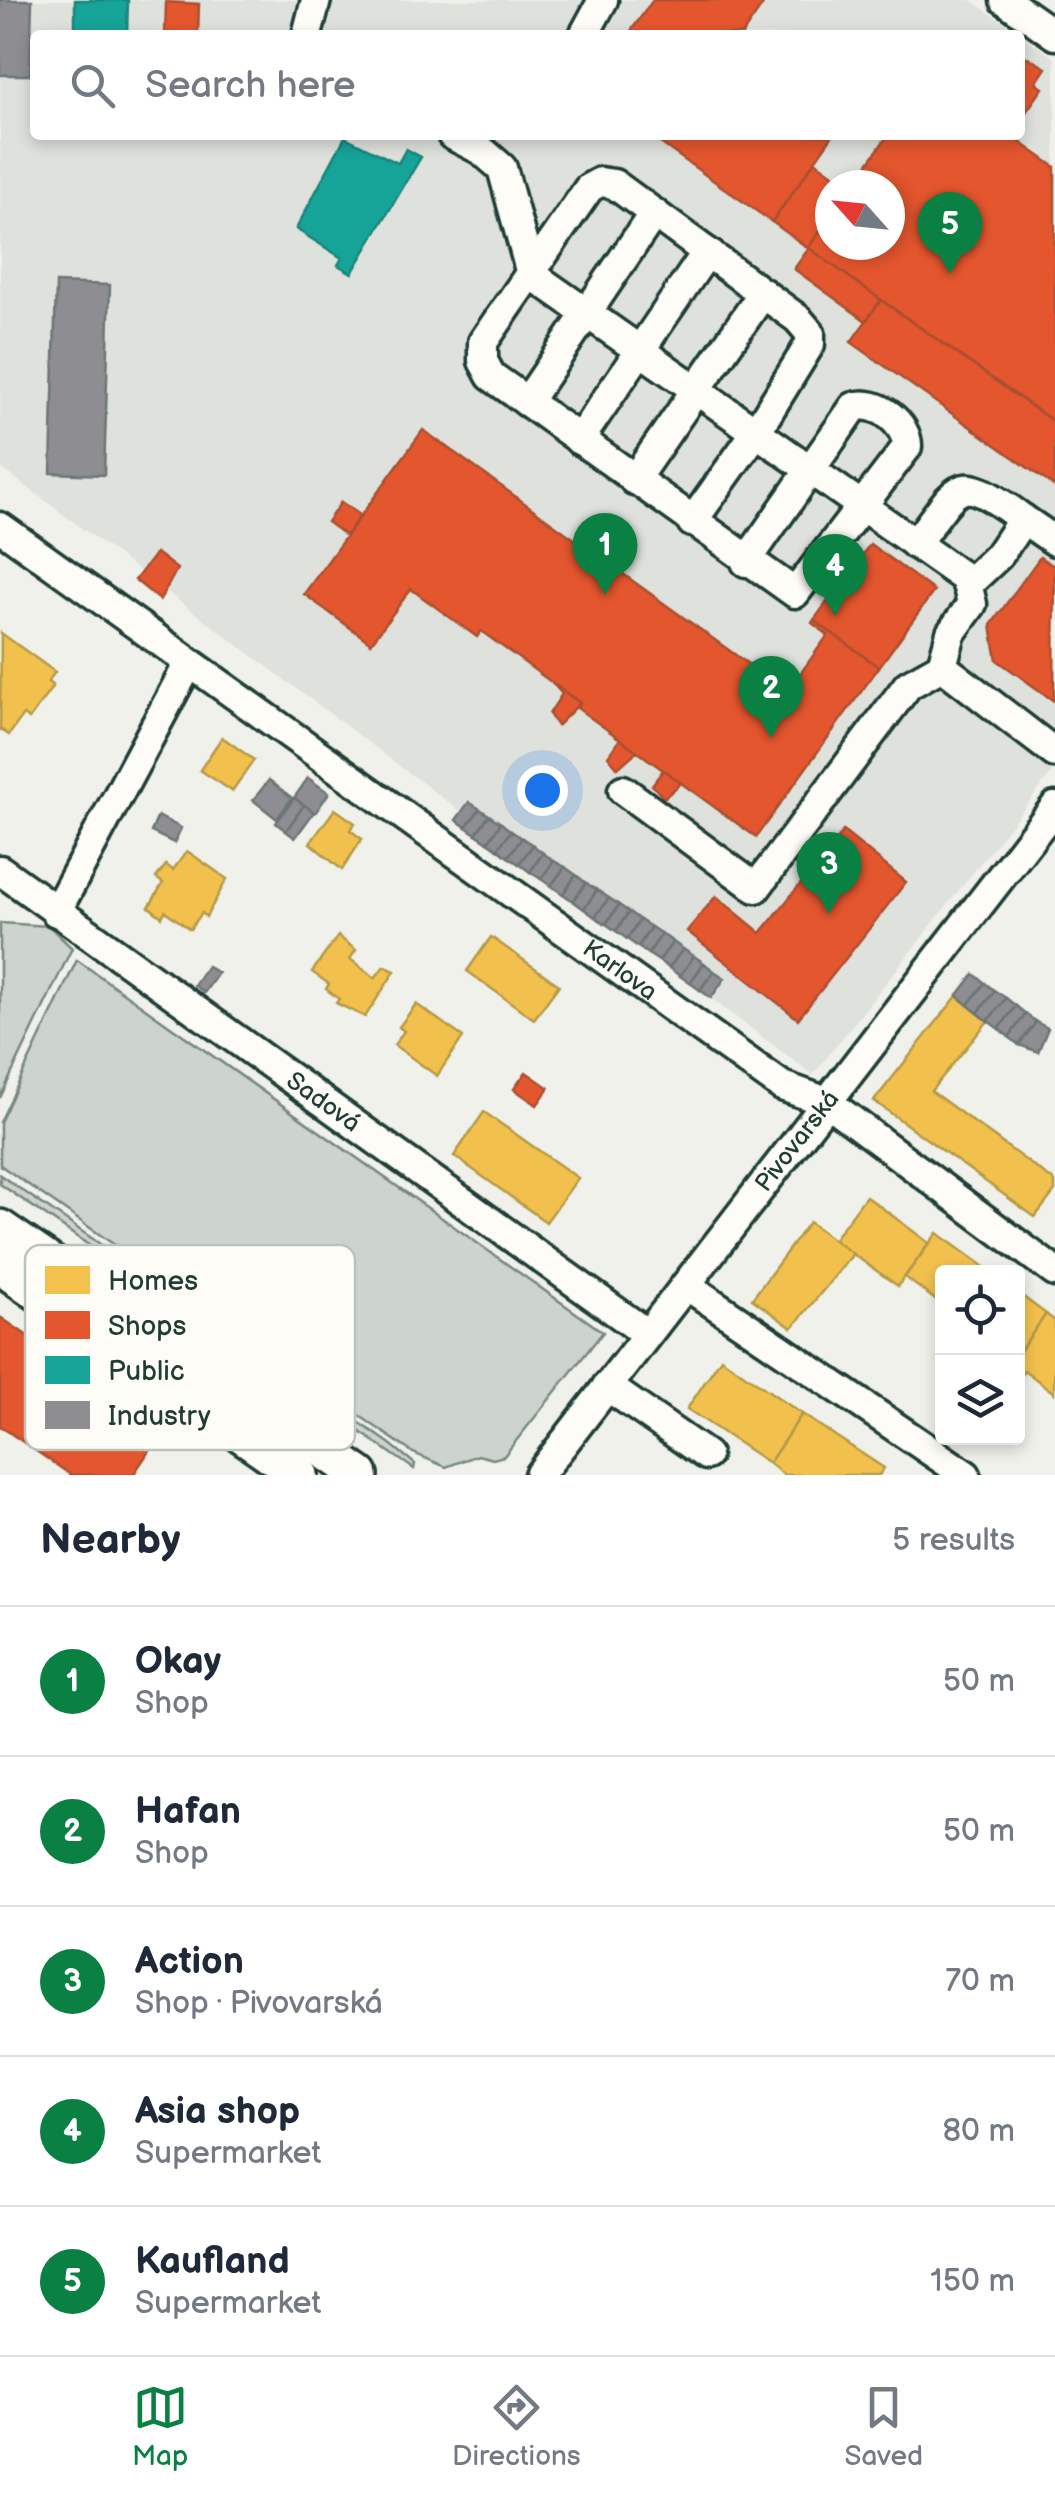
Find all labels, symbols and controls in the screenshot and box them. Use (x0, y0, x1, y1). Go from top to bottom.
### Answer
search box (30, 30, 1025, 140)
icon: search (65, 58, 120, 113)
text: Search here (145, 63, 356, 108)
north arrow (815, 170, 905, 260)
pin: 5 (918, 192, 982, 274)
pin: 1 (572, 512, 638, 595)
pin: 4 (802, 534, 868, 616)
pin: 2 (738, 656, 804, 738)
your location (517, 765, 568, 816)
pin: 3 (796, 832, 862, 914)
street label: Karlova (577, 933, 663, 1007)
street label: Sadová (280, 1065, 366, 1139)
street label: Pivovarská (748, 1084, 846, 1198)
legend (25, 1245, 355, 1450)
text: Homes (108, 1265, 198, 1298)
map controls (935, 1265, 1025, 1445)
button: locate (935, 1265, 1025, 1355)
text: Shops (108, 1310, 187, 1343)
text: Public (108, 1355, 185, 1388)
button: layers (935, 1355, 1025, 1445)
text: Industry (108, 1400, 211, 1433)
text: Nearby (40, 1515, 180, 1566)
text: 5 results (892, 1521, 1015, 1560)
text: Okay (135, 1639, 221, 1684)
text: 1 (66, 1662, 79, 1701)
text: 50 m (943, 1662, 1015, 1701)
text: Shop (135, 1684, 209, 1723)
text: Hafan (135, 1789, 241, 1834)
text: 2 (63, 1812, 82, 1851)
text: 50 m (943, 1812, 1015, 1851)
text: Shop (135, 1834, 209, 1873)
text: Action (135, 1939, 244, 1984)
text: 3 (63, 1962, 82, 2001)
text: 70 m (945, 1962, 1015, 2001)
text: Shop · Pivovarská (135, 1984, 383, 2023)
text: Asia shop (135, 2089, 300, 2134)
text: 4 (63, 2112, 82, 2151)
text: 80 m (942, 2112, 1015, 2151)
text: Supermarket (135, 2134, 321, 2173)
text: Kaufland (135, 2239, 290, 2284)
text: 5 (63, 2262, 82, 2301)
text: 150 m (930, 2262, 1015, 2301)
text: Supermarket (135, 2284, 321, 2323)
tab: Map (132, 2380, 188, 2473)
tab: Directions (452, 2380, 581, 2473)
tab: Saved (845, 2380, 923, 2473)

